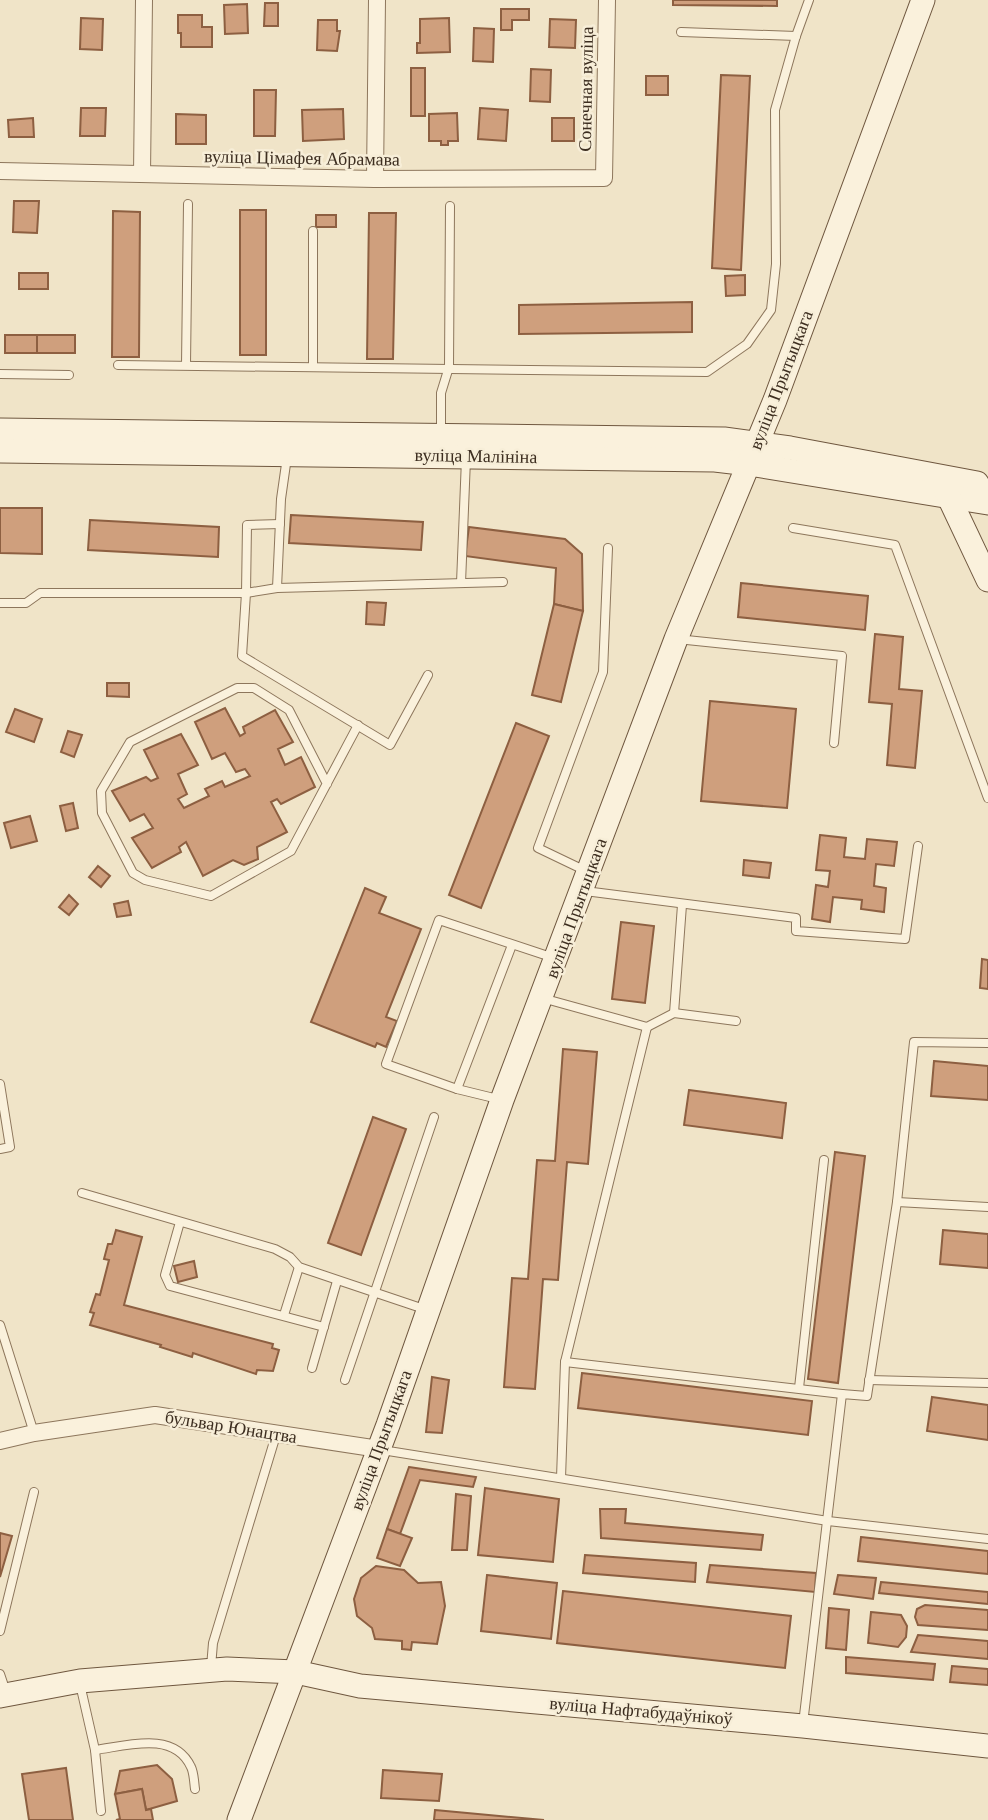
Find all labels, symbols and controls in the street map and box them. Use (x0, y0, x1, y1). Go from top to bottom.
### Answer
street label: Сонечная вуліца (575, 26, 597, 152)
street label: вуліца Цімафея Абрамава (204, 146, 400, 170)
street label: вуліца Прытыцкага (745, 307, 817, 453)
street label: вуліца Малініна (415, 445, 537, 467)
street label: вуліца Прытыцкага (541, 835, 611, 981)
street label: вуліца Прытыцкага (346, 1367, 416, 1513)
street label: бульвар Юнацтва (164, 1407, 299, 1447)
street label: вуліца Нафтабудаўнікоў (549, 1693, 733, 1729)

